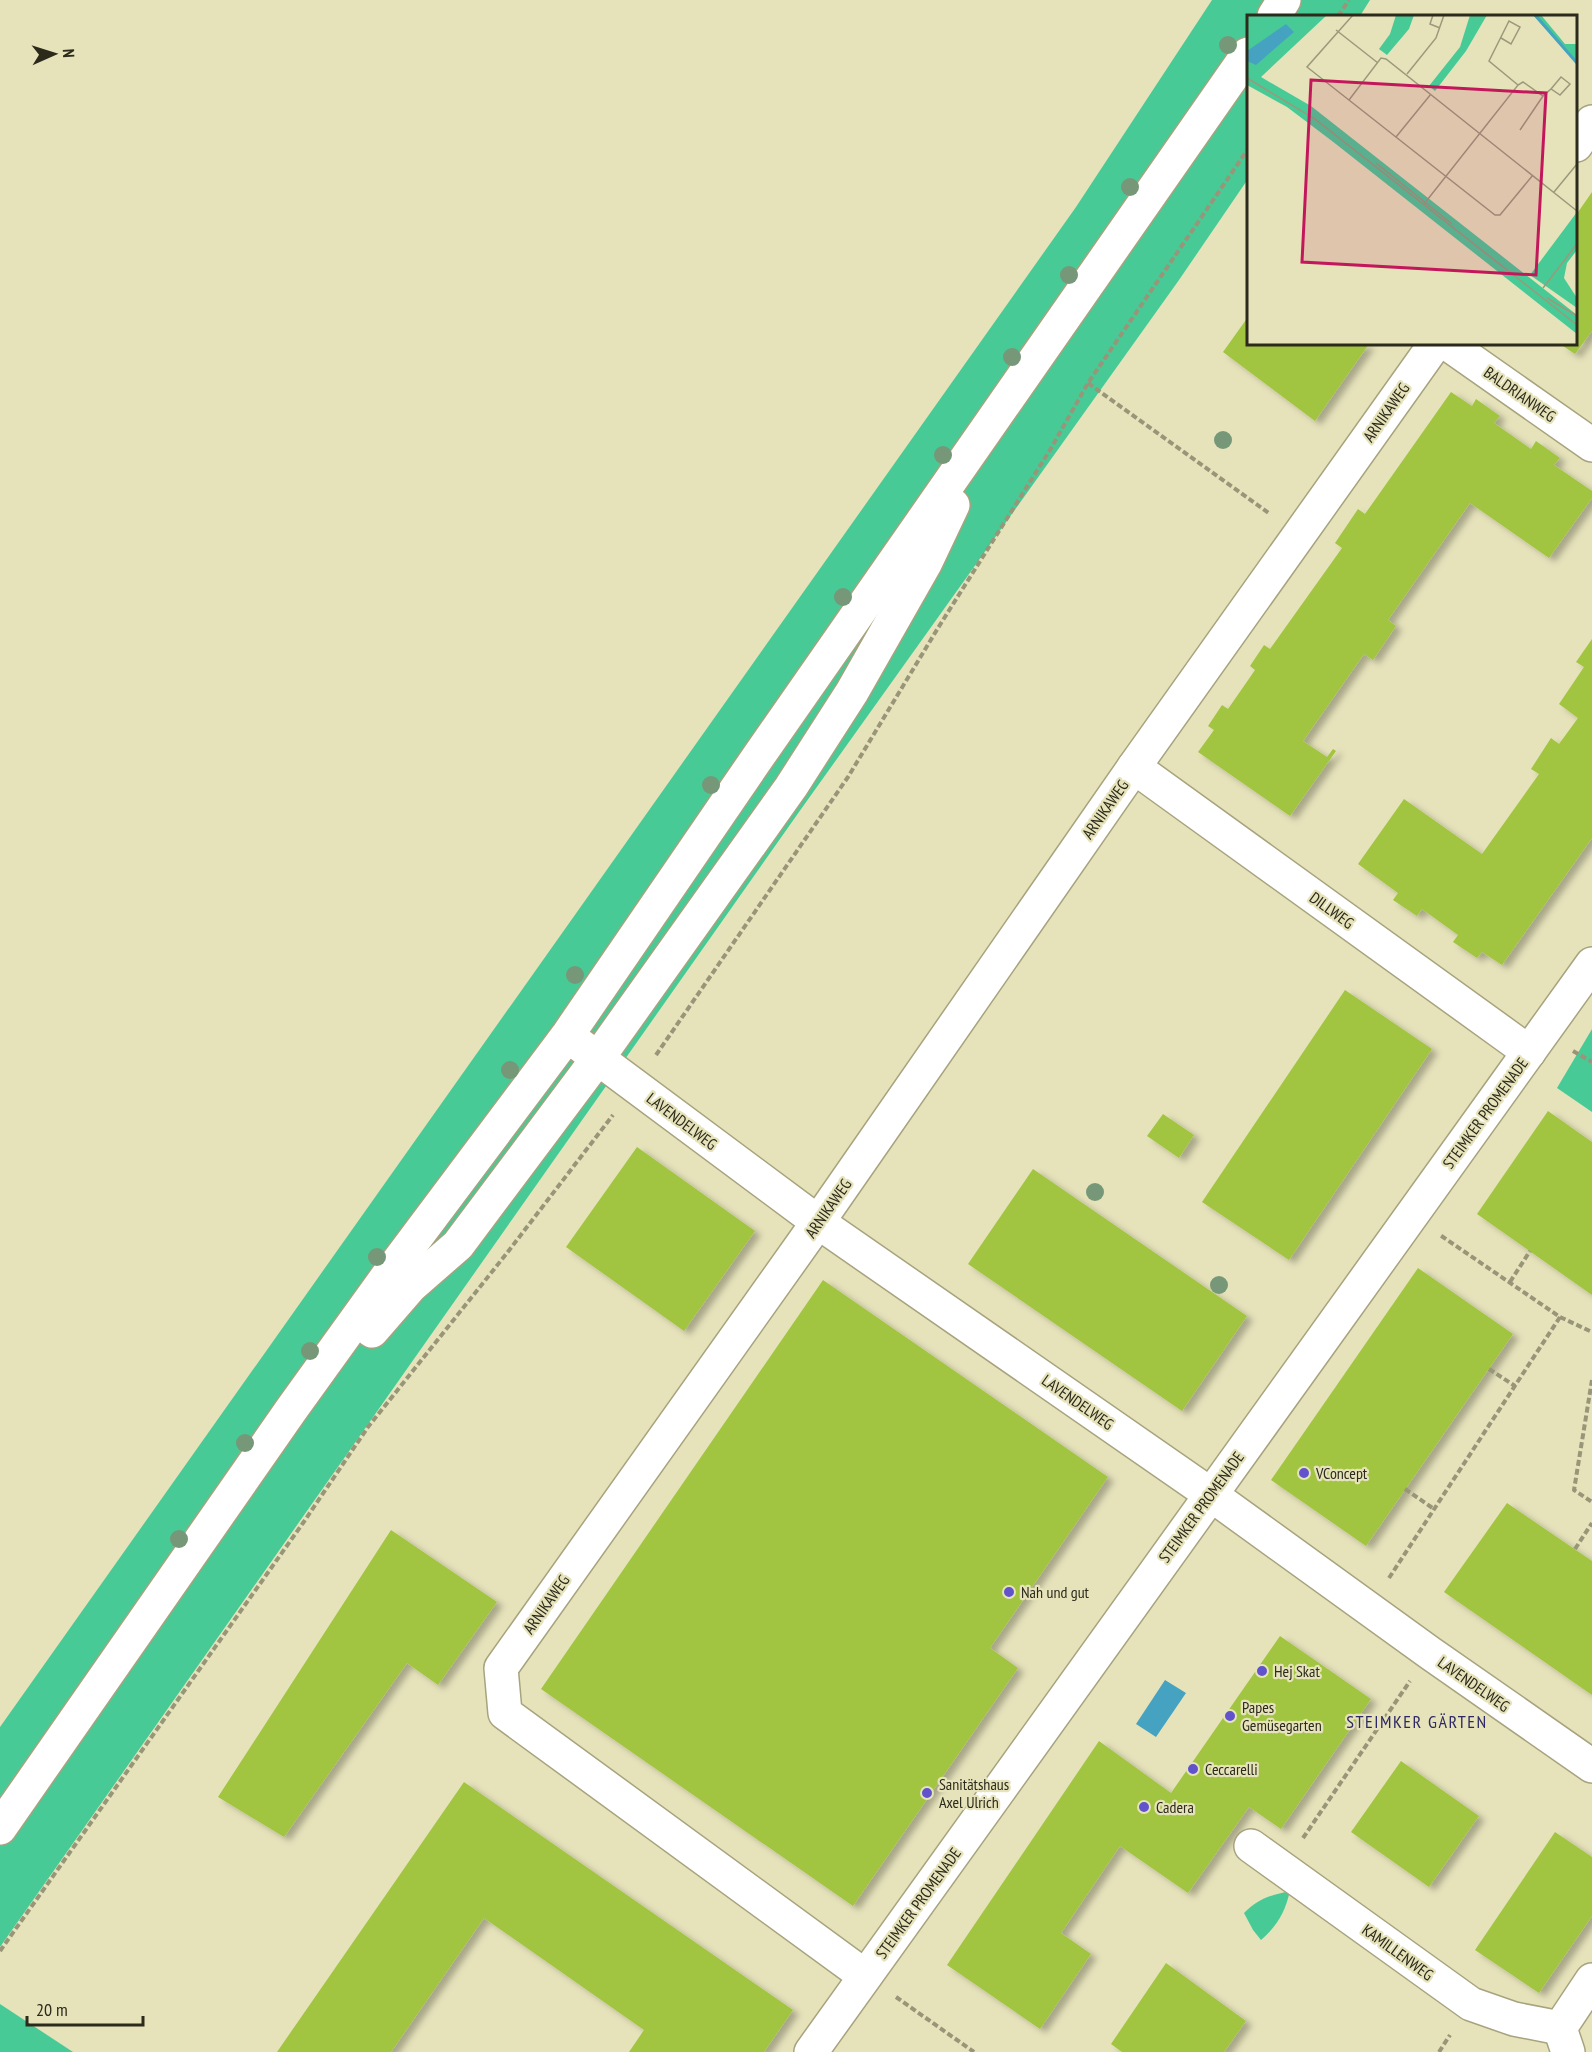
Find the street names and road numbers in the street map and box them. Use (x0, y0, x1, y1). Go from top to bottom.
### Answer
street label: BALDRIANWEG (1480, 362, 1560, 426)
street label: ARNIKAWEG (1358, 378, 1414, 445)
street label: ARNIKAWEG (1077, 775, 1133, 842)
street label: DILLWEG (1306, 887, 1358, 933)
street label: STEIMKER PROMENADE (1438, 1053, 1532, 1172)
street label: LAVENDELWEG (643, 1088, 721, 1154)
street label: ARNIKAWEG (800, 1174, 856, 1241)
street label: LAVENDELWEG (1038, 1370, 1118, 1434)
street label: STEIMKER PROMENADE (1154, 1447, 1248, 1566)
street label: ARNIKAWEG (518, 1570, 574, 1637)
street label: LAVENDELWEG (1434, 1652, 1514, 1716)
street label: STEIMKER PROMENADE (871, 1843, 965, 1962)
street label: KAMILLENWEG (1358, 1919, 1438, 1985)

